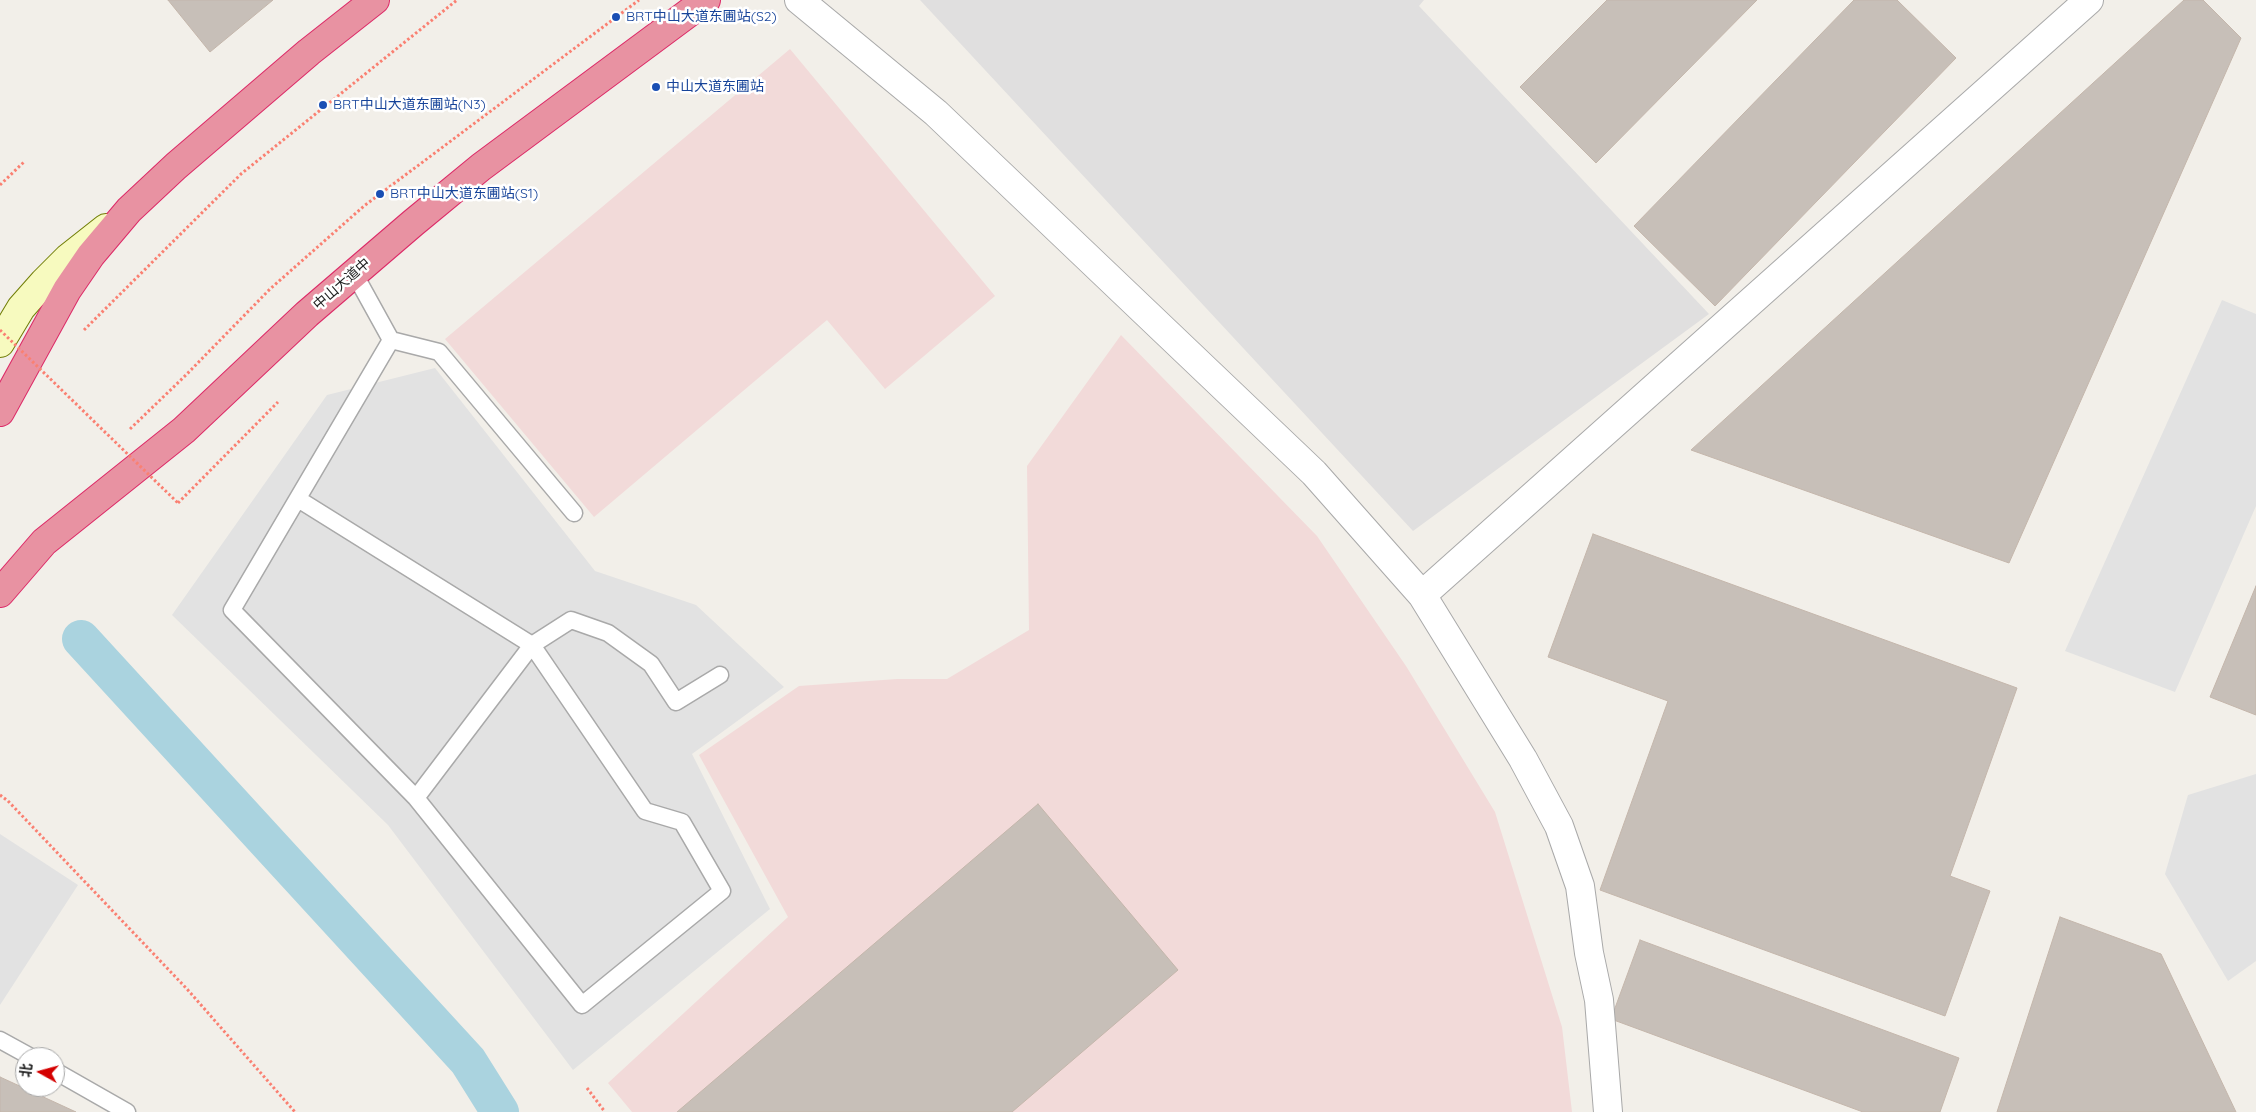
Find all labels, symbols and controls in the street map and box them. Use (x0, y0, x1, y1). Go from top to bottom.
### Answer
place label: BRT中山大道东圃站(S2) (626, 9, 777, 25)
marker: BRT中山大道东圃站(S2) (610, 11, 622, 23)
place label: 中山大道东圃站 (666, 79, 764, 95)
marker: 中山大道东圃站 (650, 81, 662, 93)
place label: BRT中山大道东圃站(N3) (333, 97, 486, 113)
marker: BRT中山大道东圃站(N3) (317, 99, 329, 111)
place label: BRT中山大道东圃站(S1) (390, 186, 538, 202)
marker: BRT中山大道东圃站(S1) (374, 188, 386, 200)
street label: 中山大道中 (310, 255, 374, 313)
north arrow (15, 1047, 65, 1097)
text: 北 (16, 1062, 36, 1078)

